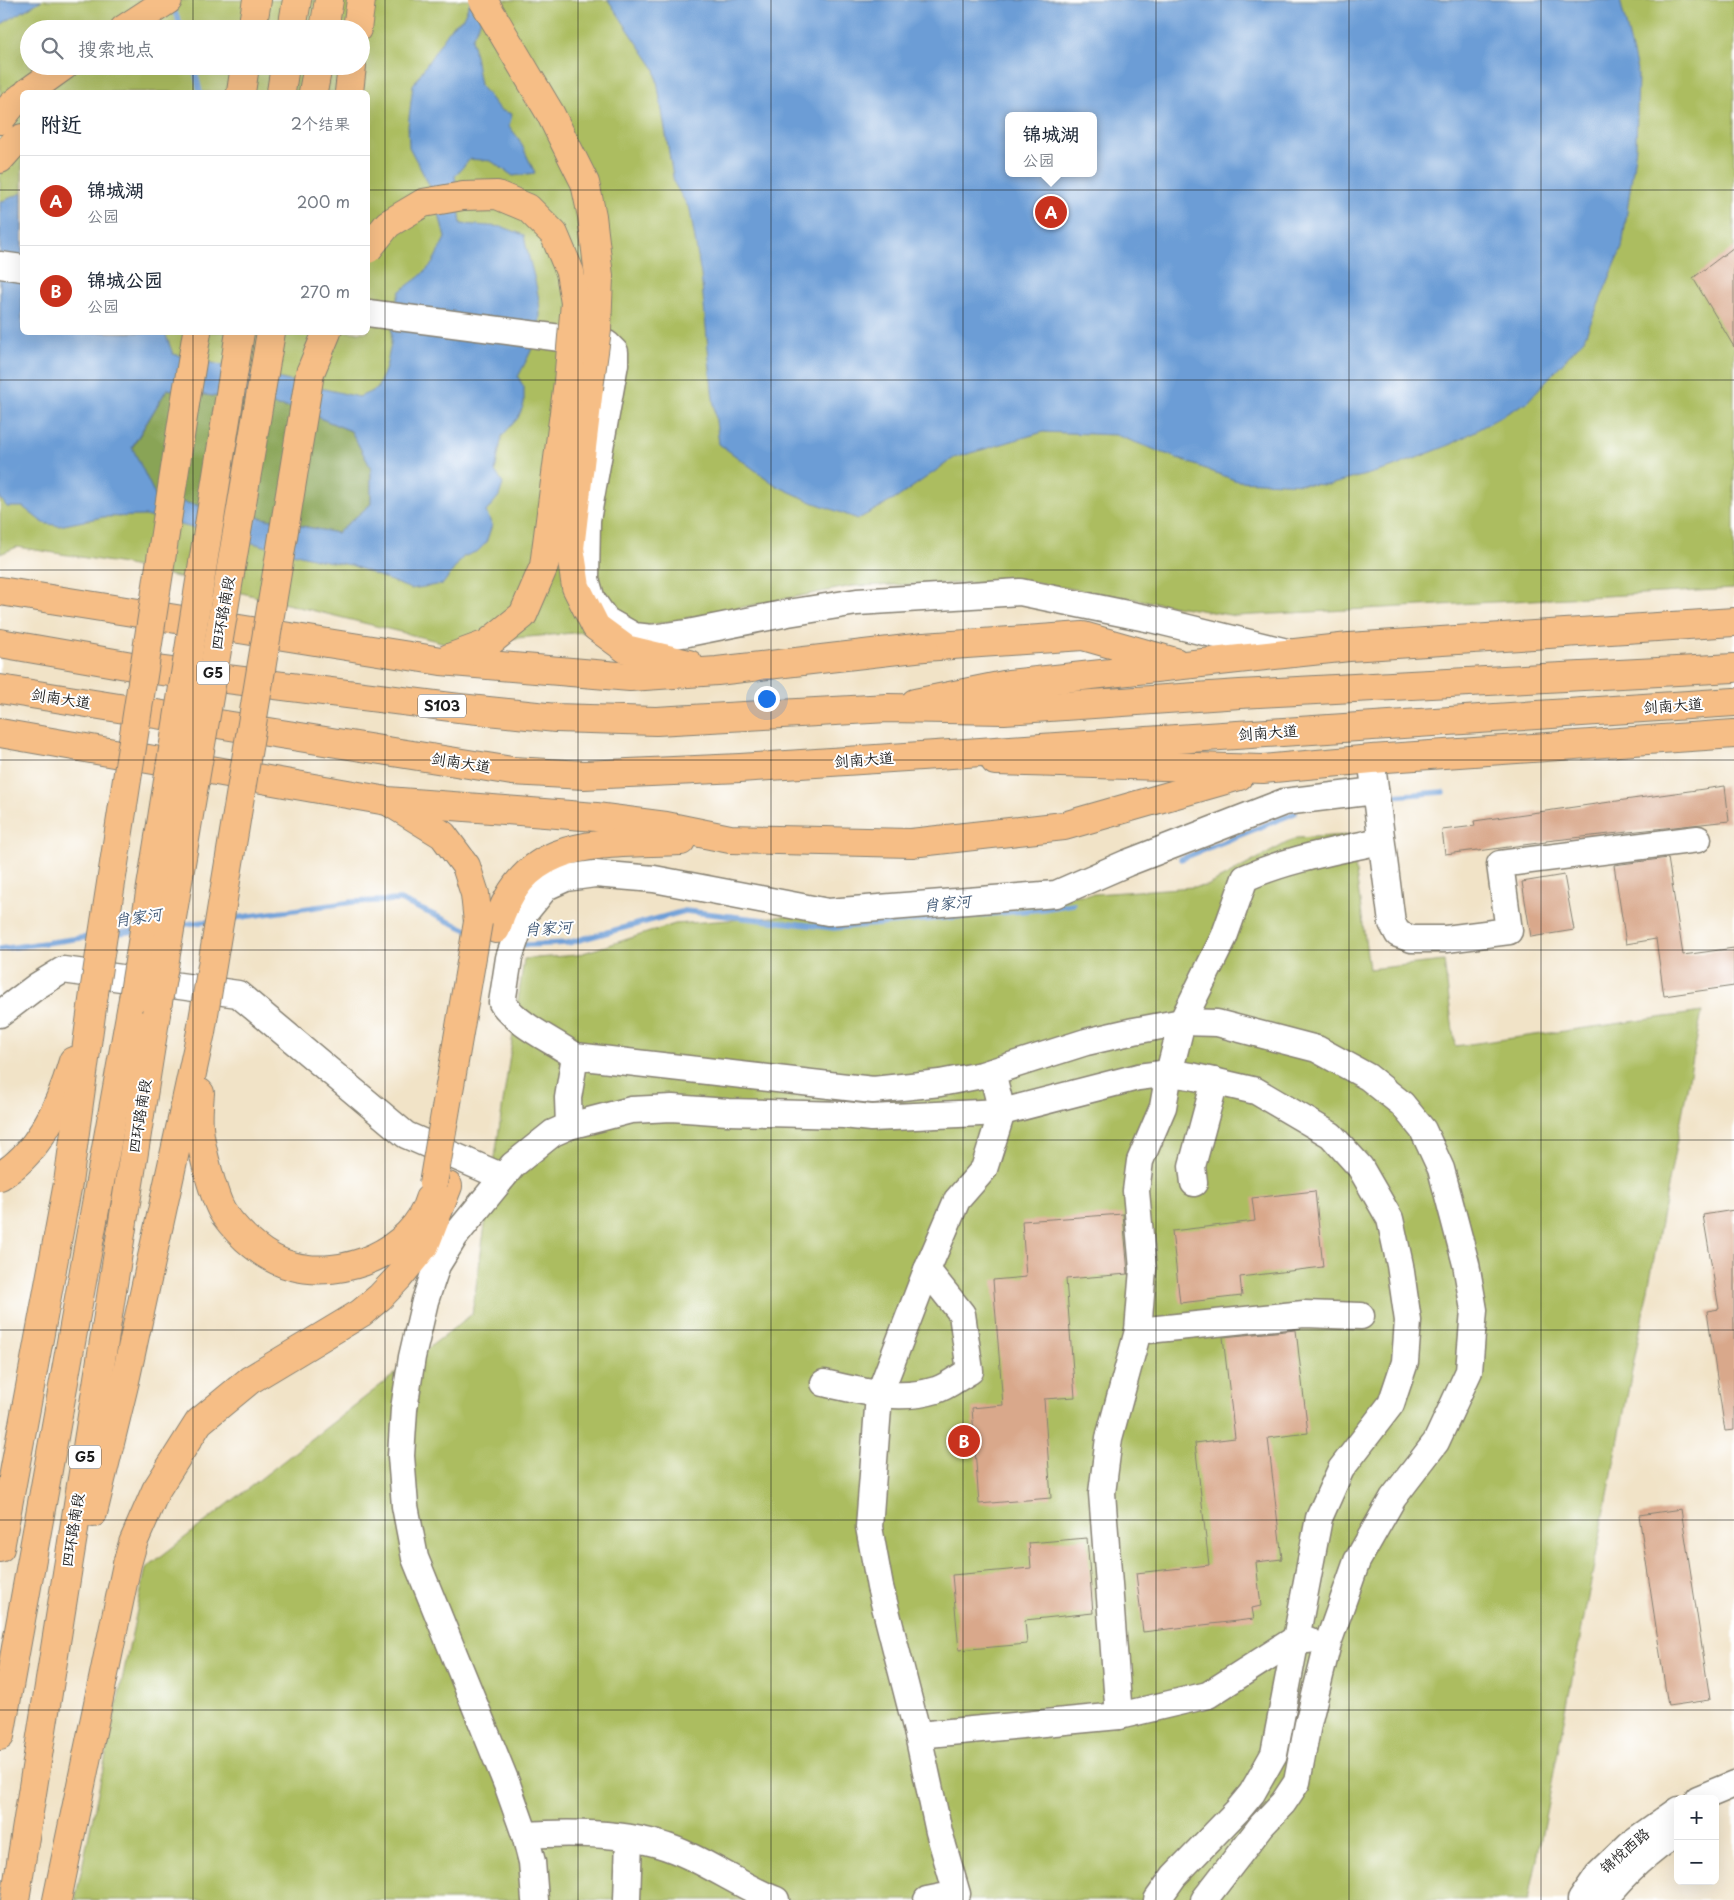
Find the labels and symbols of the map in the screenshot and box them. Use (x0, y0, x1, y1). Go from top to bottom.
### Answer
pin: A (1035, 193, 1067, 231)
street label: 四环路南段 (204, 574, 239, 652)
road number: G5 (197, 661, 229, 684)
street label: 剑南大道 (30, 681, 93, 714)
your location (754, 686, 780, 712)
street label: 剑南大道 (1642, 691, 1704, 718)
road number: S103 (418, 694, 466, 718)
street label: 剑南大道 (1237, 718, 1299, 745)
street label: 剑南大道 (430, 745, 493, 778)
street label: 剑南大道 (833, 745, 895, 772)
water label: 肖家河 (922, 887, 975, 916)
water label: 肖家河 (112, 900, 166, 931)
water label: 肖家河 (523, 914, 576, 940)
street label: 四环路南段 (121, 1077, 156, 1155)
pin: B (948, 1422, 980, 1460)
road number: G5 (69, 1445, 101, 1468)
street label: 四环路南段 (54, 1491, 89, 1569)
street label: 锦悦西路 (1594, 1822, 1654, 1878)

